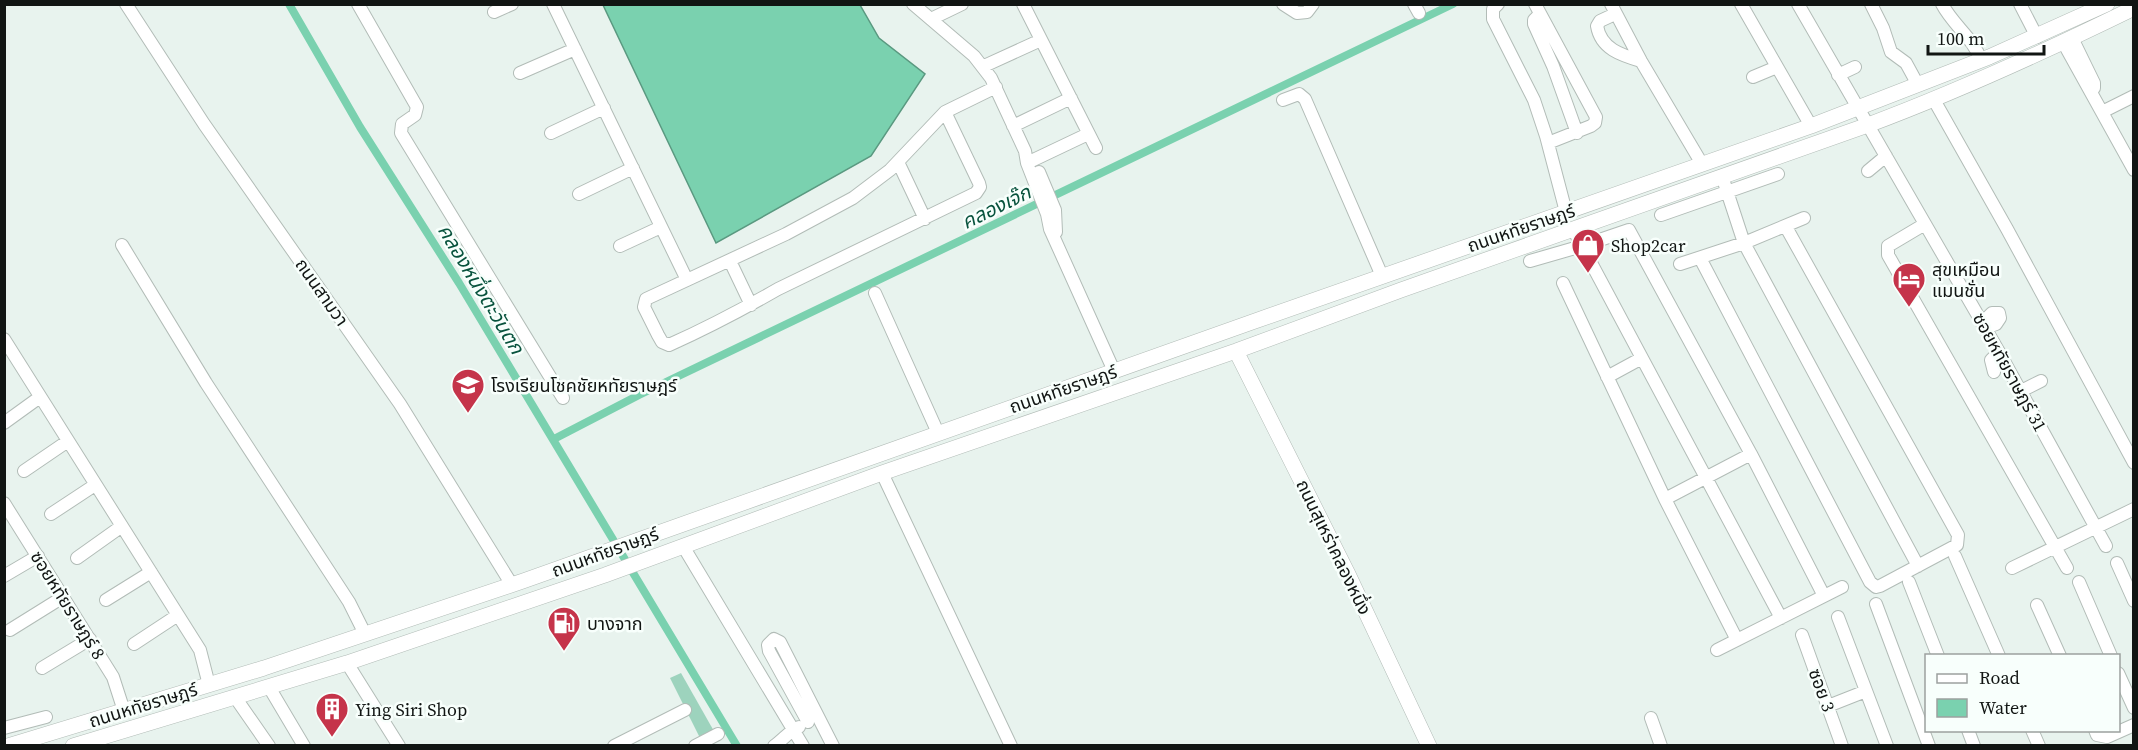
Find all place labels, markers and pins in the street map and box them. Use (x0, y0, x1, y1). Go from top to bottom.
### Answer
shop icon: Shop2car (1570, 227, 1606, 274)
place label: Shop2car (1611, 233, 1686, 258)
place label: สุขเหมือน แมนชั่น (1932, 257, 2000, 303)
hotel icon: สุขเหมือน แมนชั่น (1891, 261, 1927, 308)
school or university icon: โรงเรียนโชคชัยหทัยราษฎร์ (450, 367, 486, 414)
place label: โรงเรียนโชคชัยหทัยราษฎร์ (491, 373, 678, 398)
fuel station icon: บางจาก (546, 605, 582, 652)
place label: บางจาก (587, 611, 643, 636)
building icon: Ying Siri Shop (314, 691, 350, 738)
place label: Ying Siri Shop (355, 697, 467, 722)

